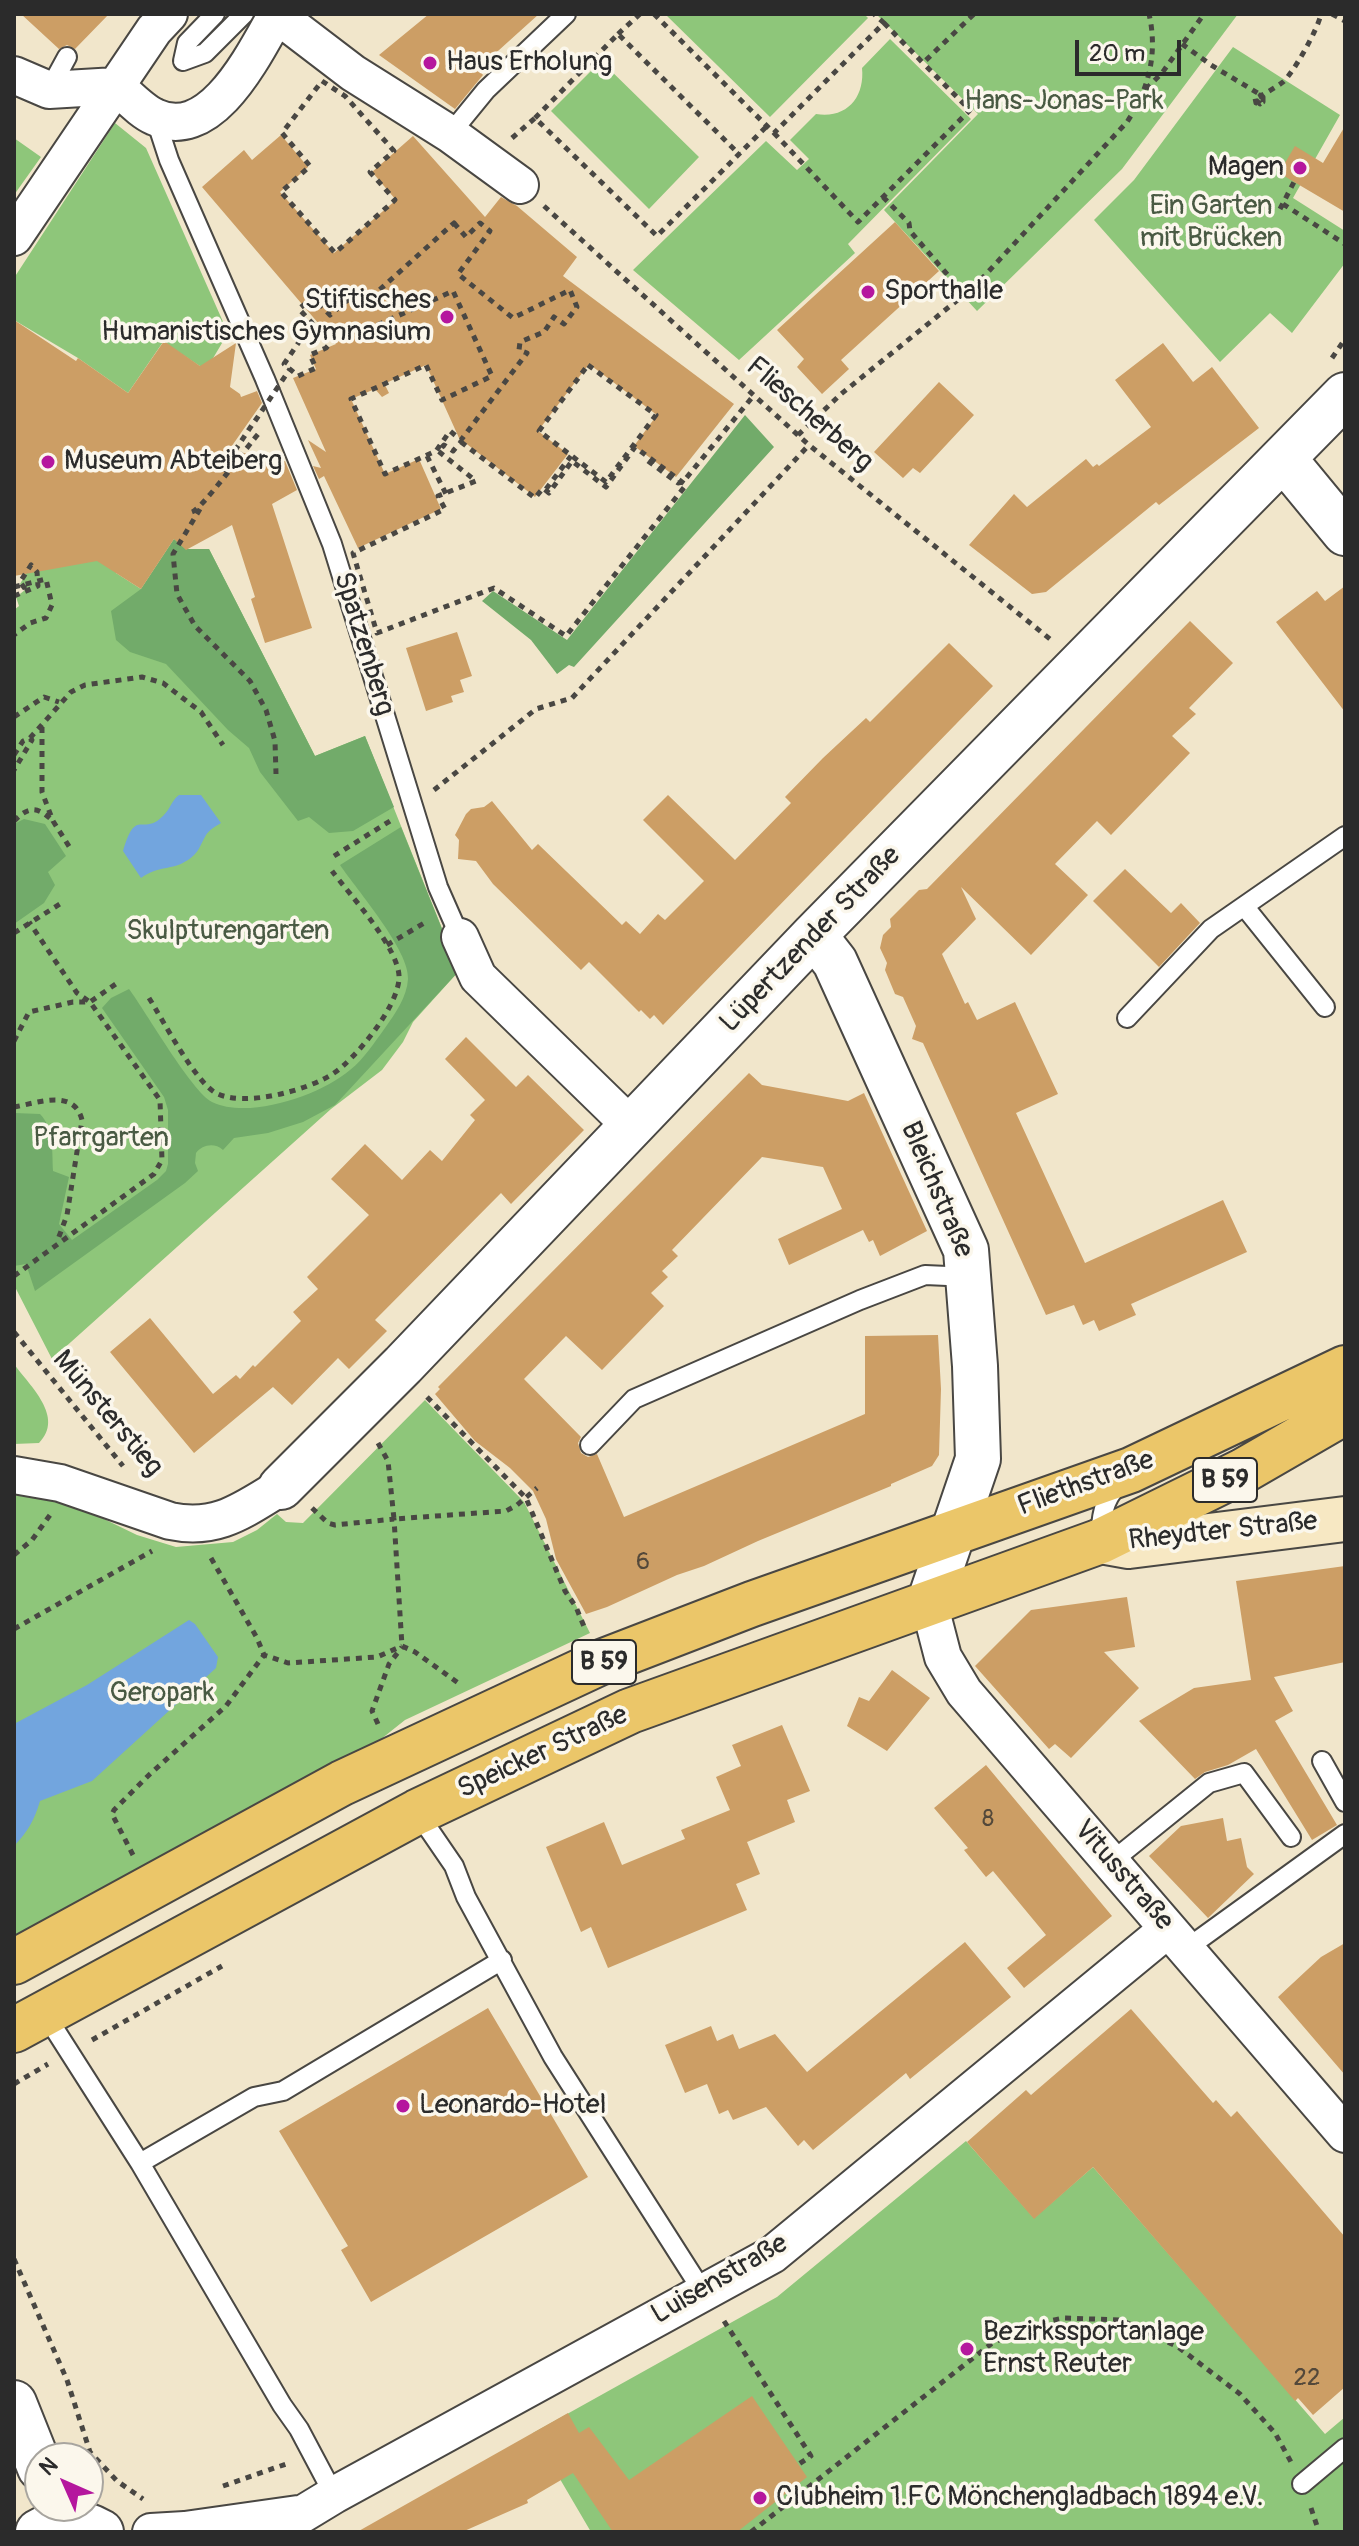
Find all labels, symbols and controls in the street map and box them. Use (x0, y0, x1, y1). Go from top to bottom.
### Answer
scale bar (1079, 24, 1185, 74)
text: 20 m (1089, 39, 1145, 68)
place label: Haus Erholung (446, 46, 612, 80)
marker: Haus Erholung (421, 54, 439, 72)
park label: Hans-Jonas-Park (964, 85, 1164, 119)
place label: Magen (1208, 151, 1284, 185)
marker: Magen (1291, 159, 1309, 177)
park label: Ein Garten mit Brücken (1140, 190, 1282, 256)
place label: Sporthalle (884, 275, 1003, 309)
marker: Sporthalle (859, 283, 877, 301)
place label: Stiftisches Humanistisches Gymnasium (101, 284, 431, 350)
marker: Stiftisches Humanistisches Gymnasium (438, 308, 456, 326)
street label: Fliescherberg (739, 351, 879, 479)
place label: Museum Abteiberg (64, 445, 282, 479)
marker: Museum Abteiberg (39, 453, 57, 471)
street label: Spatzenberg (325, 568, 401, 720)
street label: Lüpertzender Straße (714, 840, 908, 1040)
park label: Skulpturengarten (126, 915, 330, 949)
street label: Bleichstraße (892, 1117, 980, 1263)
park label: Pfarrgarten (33, 1122, 169, 1156)
street label: Münsterstieg (45, 1344, 169, 1484)
street label: Fliethstraße (1013, 1444, 1159, 1524)
road number: B 59 (1193, 1458, 1257, 1502)
street label: Rheydter Straße (1127, 1505, 1319, 1559)
house number: 6 (636, 1549, 650, 1577)
road number: B 59 (572, 1640, 636, 1684)
park label: Geropark (109, 1677, 215, 1711)
street label: Speicker Straße (453, 1699, 633, 1807)
house number: 8 (982, 1806, 994, 1834)
street label: Vitusstraße (1066, 1814, 1180, 1938)
place label: Leonardo-Hotel (419, 2089, 606, 2123)
marker: Leonardo-Hotel (394, 2097, 412, 2115)
street label: Luisenstraße (646, 2228, 794, 2332)
place label: Bezirkssportanlage Ernst Reuter (983, 2316, 1204, 2382)
marker: Bezirkssportanlage Ernst Reuter (958, 2340, 976, 2358)
house number: 22 (1294, 2365, 1320, 2393)
north arrow (24, 2442, 104, 2522)
text: N (33, 2451, 64, 2482)
place label: Clubheim 1.FC Mönchengladbach 1894 e.V. (776, 2481, 1263, 2515)
marker: Clubheim 1.FC Mönchengladbach 1894 e.V. (751, 2489, 769, 2507)

